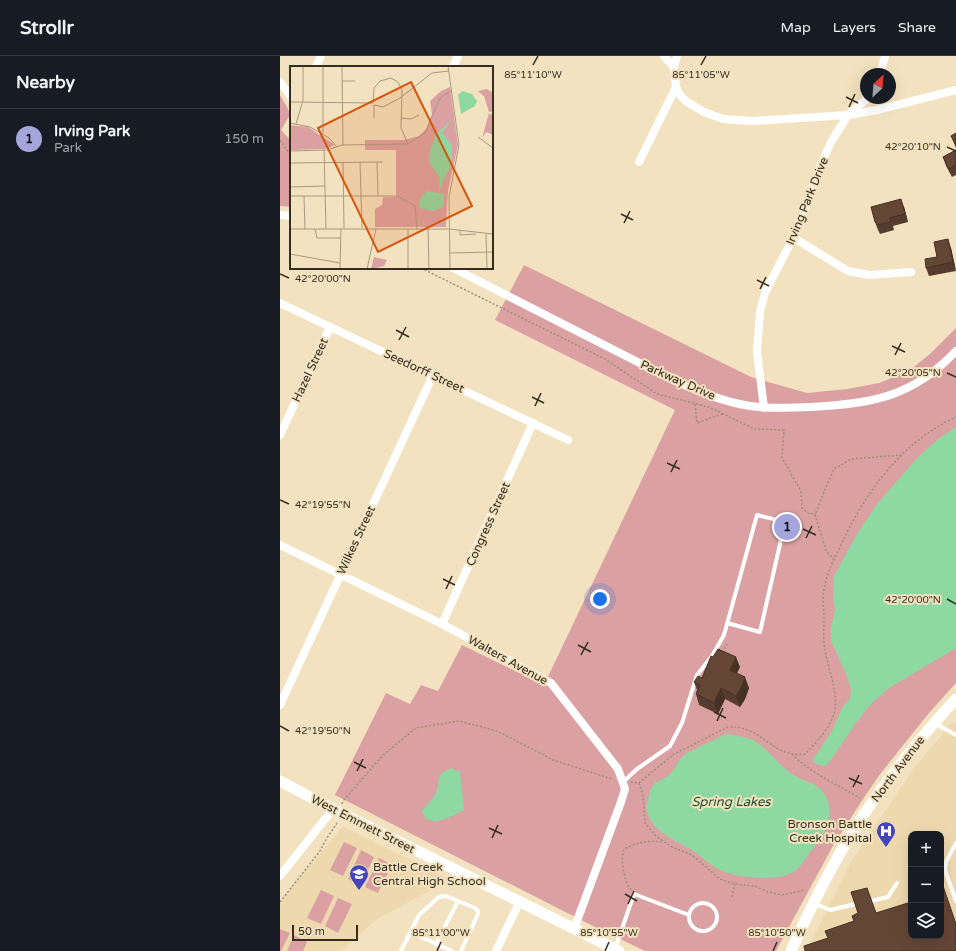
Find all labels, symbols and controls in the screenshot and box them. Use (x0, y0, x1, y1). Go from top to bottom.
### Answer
text: Strollr (20, 17, 74, 39)
text: Map (781, 19, 811, 36)
text: Layers (833, 19, 876, 36)
text: Share (898, 19, 936, 36)
inset map (290, 66, 493, 269)
north arrow (860, 68, 896, 104)
text: 85°11'10"W (504, 69, 562, 81)
text: 85°11'05"W (672, 69, 730, 81)
text: Nearby (16, 72, 75, 93)
text: Irving Park (54, 122, 130, 140)
text: 1 (25, 131, 33, 147)
text: 150 m (224, 131, 264, 147)
text: Park (54, 140, 82, 156)
text: 42°20'10"N (885, 141, 941, 153)
street label: Irving Park Drive (783, 155, 831, 247)
text: 42°20'00"N (295, 273, 351, 285)
street label: Hazel Street (289, 335, 331, 404)
street label: Seedorff Street (382, 346, 467, 396)
street label: Parkway Drive (638, 357, 718, 403)
text: 42°20'05"N (885, 367, 941, 379)
street label: Congress Street (463, 479, 513, 568)
text: 42°19'55"N (295, 499, 351, 511)
street label: Wilkes Street (334, 503, 378, 577)
pin: 1 (774, 512, 800, 542)
your location (590, 589, 610, 609)
text: 42°20'00"N (885, 594, 941, 606)
street label: Walters Avenue (466, 632, 551, 688)
text: 42°19'50"N (295, 725, 351, 737)
street label: North Avenue (869, 733, 928, 805)
street label: West Emmett Street (309, 792, 418, 856)
water label: Spring Lakes (691, 794, 771, 810)
place label: Bronson Battle Creek Hospital (787, 817, 872, 845)
hospital icon: Bronson Battle Creek Hospital (875, 820, 897, 848)
map controls (908, 831, 944, 939)
button: + (908, 831, 944, 867)
place label: Battle Creek Central High School (373, 860, 486, 888)
school or university icon: Battle Creek Central High School (348, 863, 370, 891)
button: − (908, 867, 944, 903)
button: layers (908, 903, 944, 939)
scale bar (292, 923, 358, 942)
text: 50 m (298, 925, 325, 938)
text: 85°11'00"W (412, 927, 470, 939)
text: 85°10'55"W (580, 927, 638, 939)
text: 85°10'50"W (748, 927, 806, 939)

